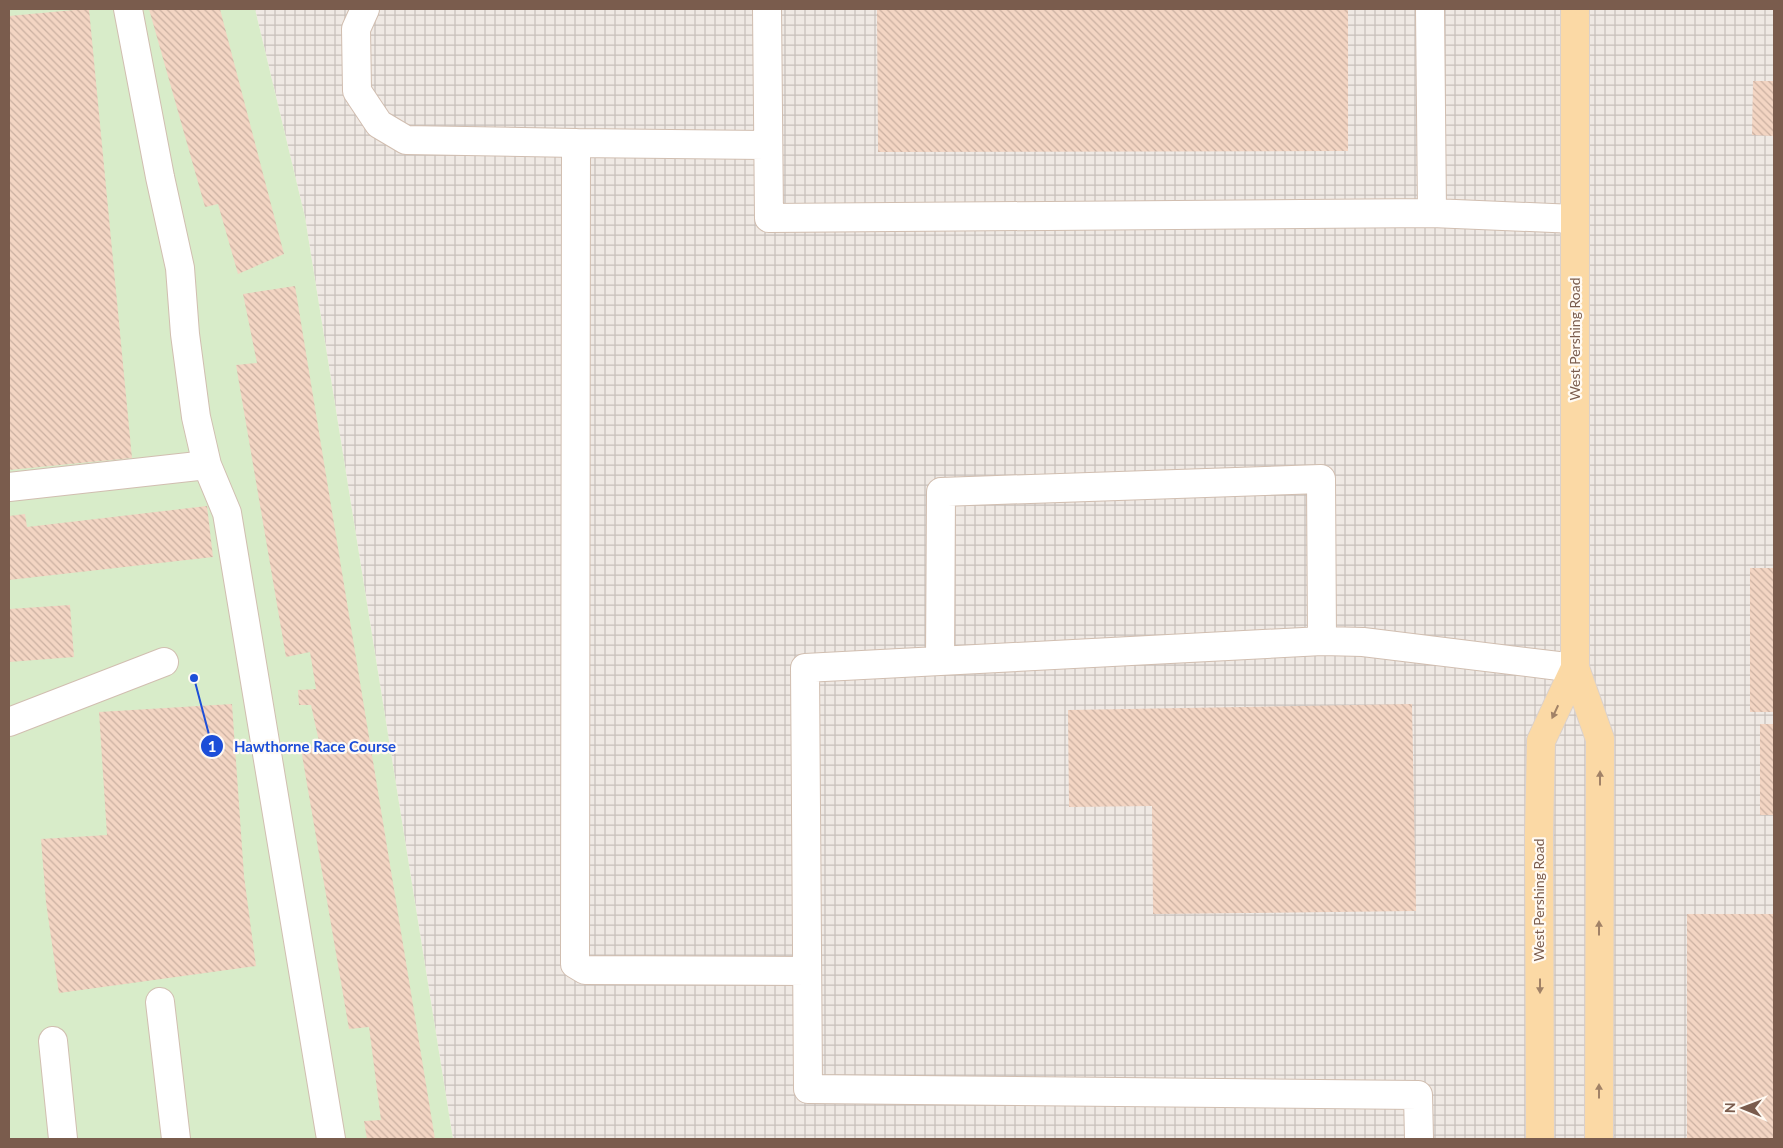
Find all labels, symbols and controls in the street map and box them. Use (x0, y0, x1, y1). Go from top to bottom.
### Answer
street label: West Pershing Road (1566, 277, 1583, 401)
one-way arrow (1550, 705, 1559, 720)
callout: Hawthorne Race Course (199, 731, 407, 761)
text: 1 (208, 737, 216, 755)
text: Hawthorne Race Course (234, 737, 396, 755)
one-way arrow (1596, 770, 1604, 786)
street label: West Pershing Road (1530, 838, 1547, 962)
one-way arrow (1595, 920, 1603, 936)
one-way arrow (1536, 979, 1544, 995)
one-way arrow (1595, 1082, 1603, 1098)
north arrow (1718, 1083, 1768, 1133)
text: N (1721, 1102, 1738, 1113)

